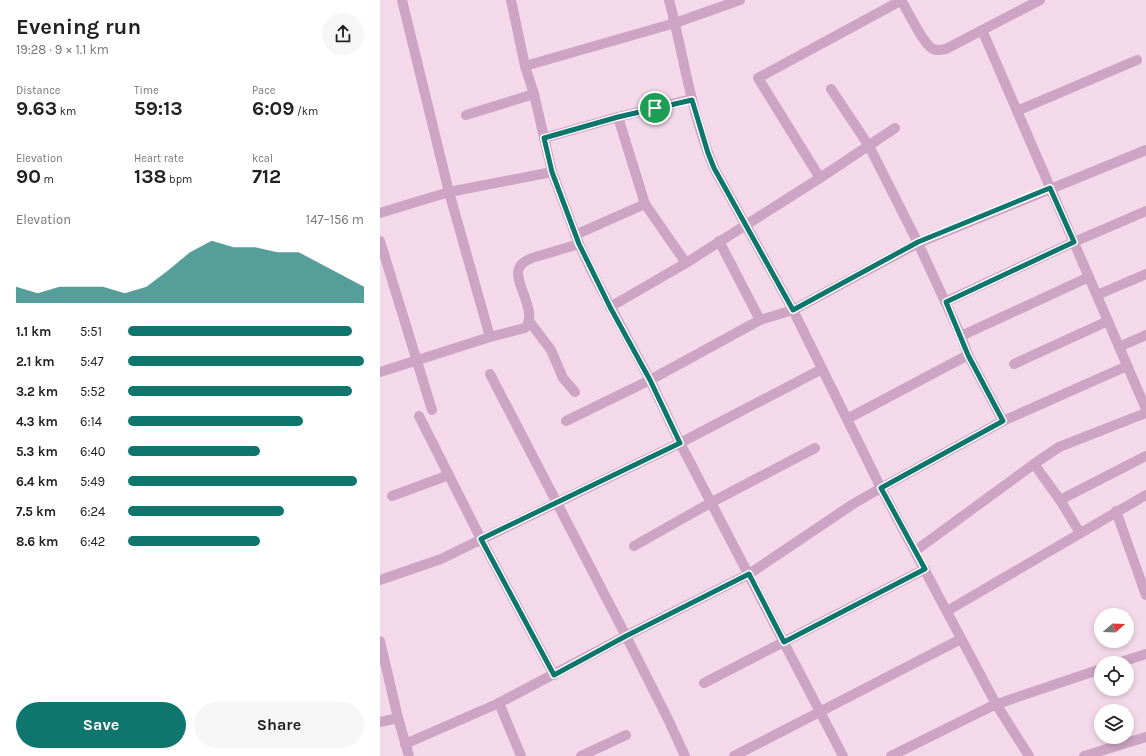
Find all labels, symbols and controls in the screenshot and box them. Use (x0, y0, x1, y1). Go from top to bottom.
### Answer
button: share (322, 13, 364, 55)
text: Evening run (16, 14, 141, 40)
text: 19:28 · 9 × 1.1 km (16, 42, 109, 57)
text: Distance (16, 84, 60, 97)
text: Time (134, 84, 159, 97)
text: Pace (252, 84, 275, 97)
pin (638, 91, 672, 125)
text: 9.63 (16, 97, 57, 120)
text: 59:13 (134, 97, 183, 120)
text: 6:09 (252, 97, 294, 120)
icon: arrive (644, 97, 666, 119)
text: km (57, 105, 76, 118)
text: /km (294, 105, 318, 118)
text: Elevation (16, 152, 63, 165)
text: Heart rate (134, 152, 184, 165)
text: kcal (252, 152, 273, 165)
text: 90 (16, 165, 41, 188)
text: 138 (134, 165, 167, 188)
text: 712 (252, 165, 281, 188)
text: m (41, 173, 54, 186)
text: bpm (167, 173, 192, 186)
text: Elevation (16, 212, 71, 227)
text: 147–156 m (306, 212, 364, 227)
text: 1.1 km (16, 324, 51, 339)
text: 5:51 (80, 324, 102, 339)
text: 2.1 km (16, 354, 55, 369)
text: 5:47 (80, 354, 104, 369)
text: 3.2 km (16, 384, 58, 399)
text: 5:52 (80, 384, 105, 399)
text: 4.3 km (16, 414, 58, 429)
text: 6:14 (80, 414, 102, 429)
text: 5.3 km (16, 444, 58, 459)
text: 6:40 (80, 444, 105, 459)
text: 6.4 km (16, 474, 58, 489)
text: 5:49 (80, 474, 105, 489)
text: 7.5 km (16, 504, 56, 519)
text: 6:24 (80, 504, 105, 519)
text: 8.6 km (16, 534, 58, 549)
text: 6:42 (80, 534, 105, 549)
north arrow (1094, 608, 1134, 648)
map controls (1094, 608, 1134, 744)
button: locate (1094, 656, 1134, 696)
button: Save (16, 702, 186, 748)
button: Share (194, 702, 364, 748)
button: layers (1094, 704, 1134, 744)

